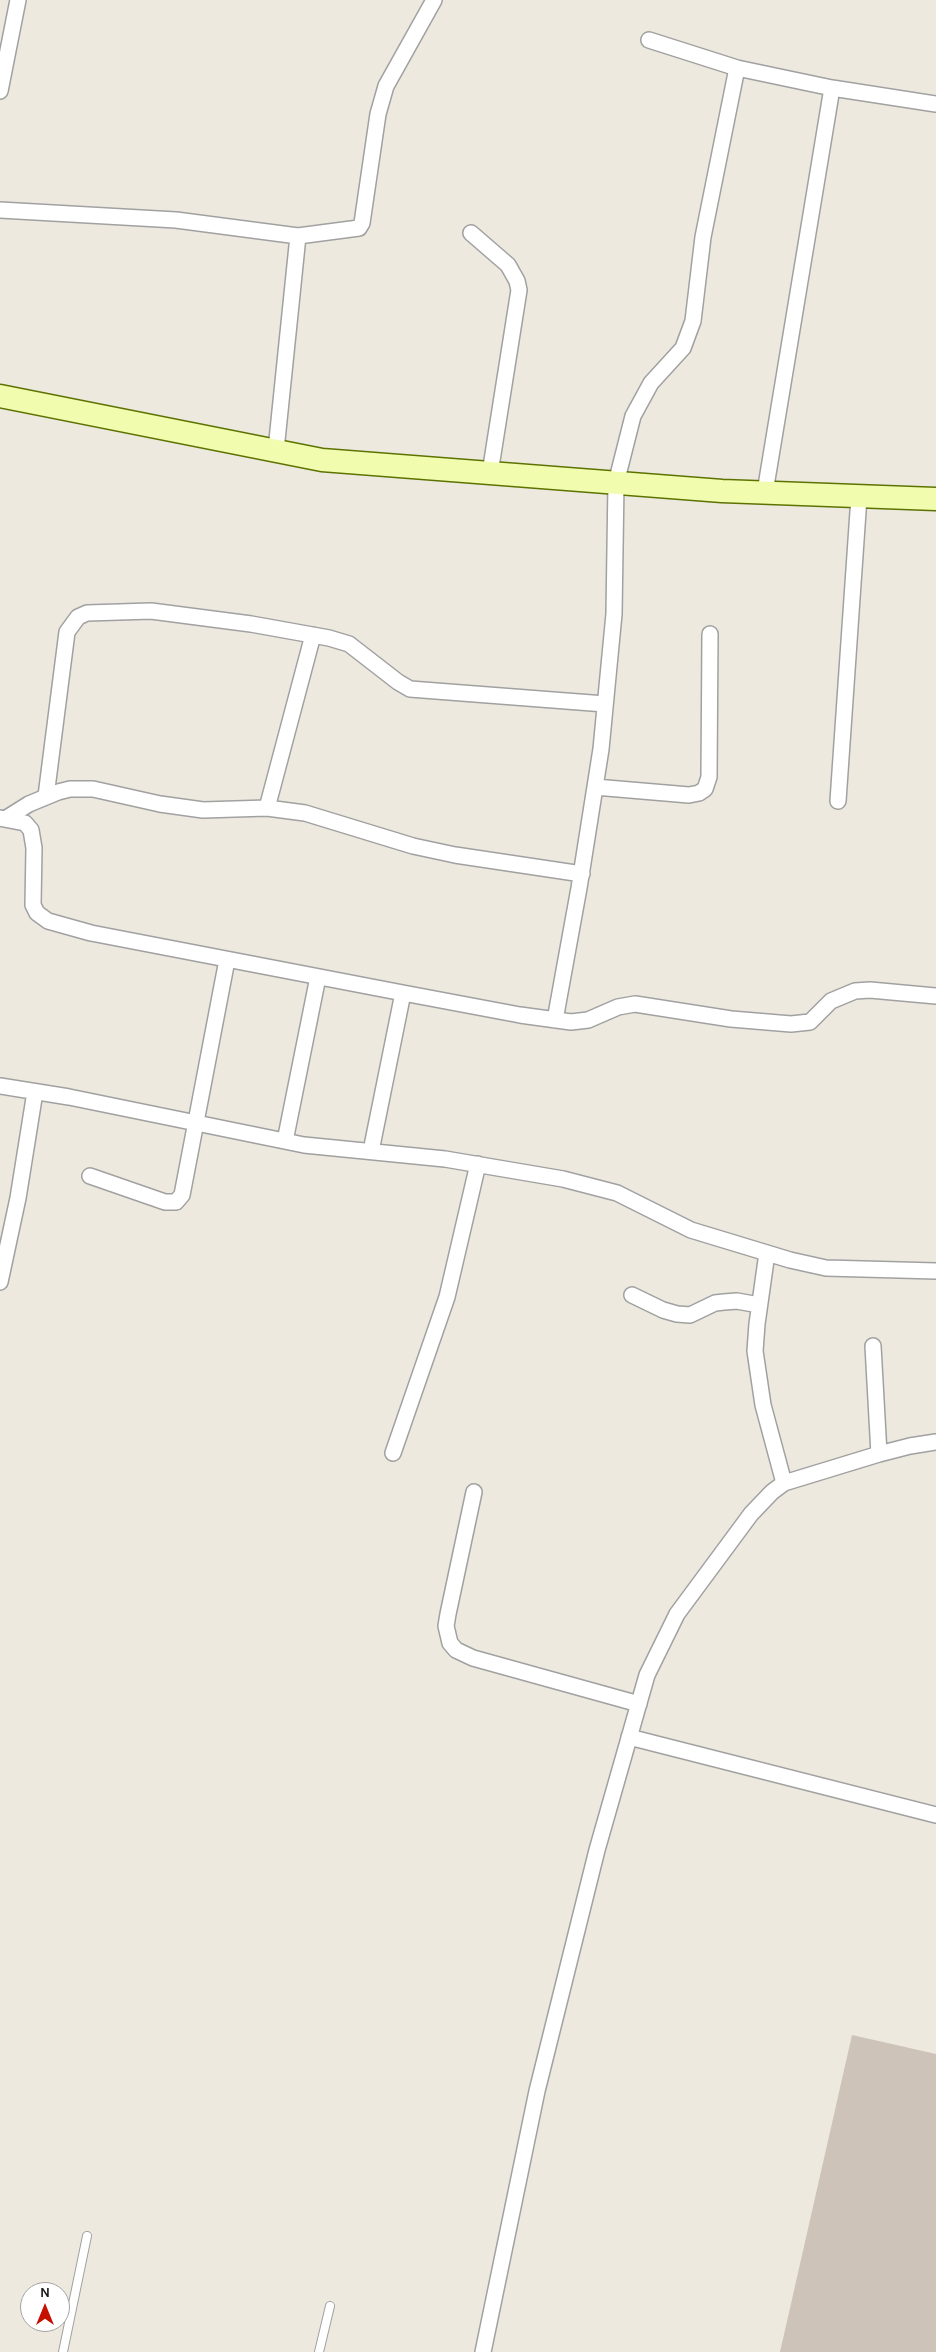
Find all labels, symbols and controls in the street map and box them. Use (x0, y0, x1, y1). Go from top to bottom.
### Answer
north arrow (20, 2282, 70, 2332)
text: N (40, 2284, 50, 2301)

